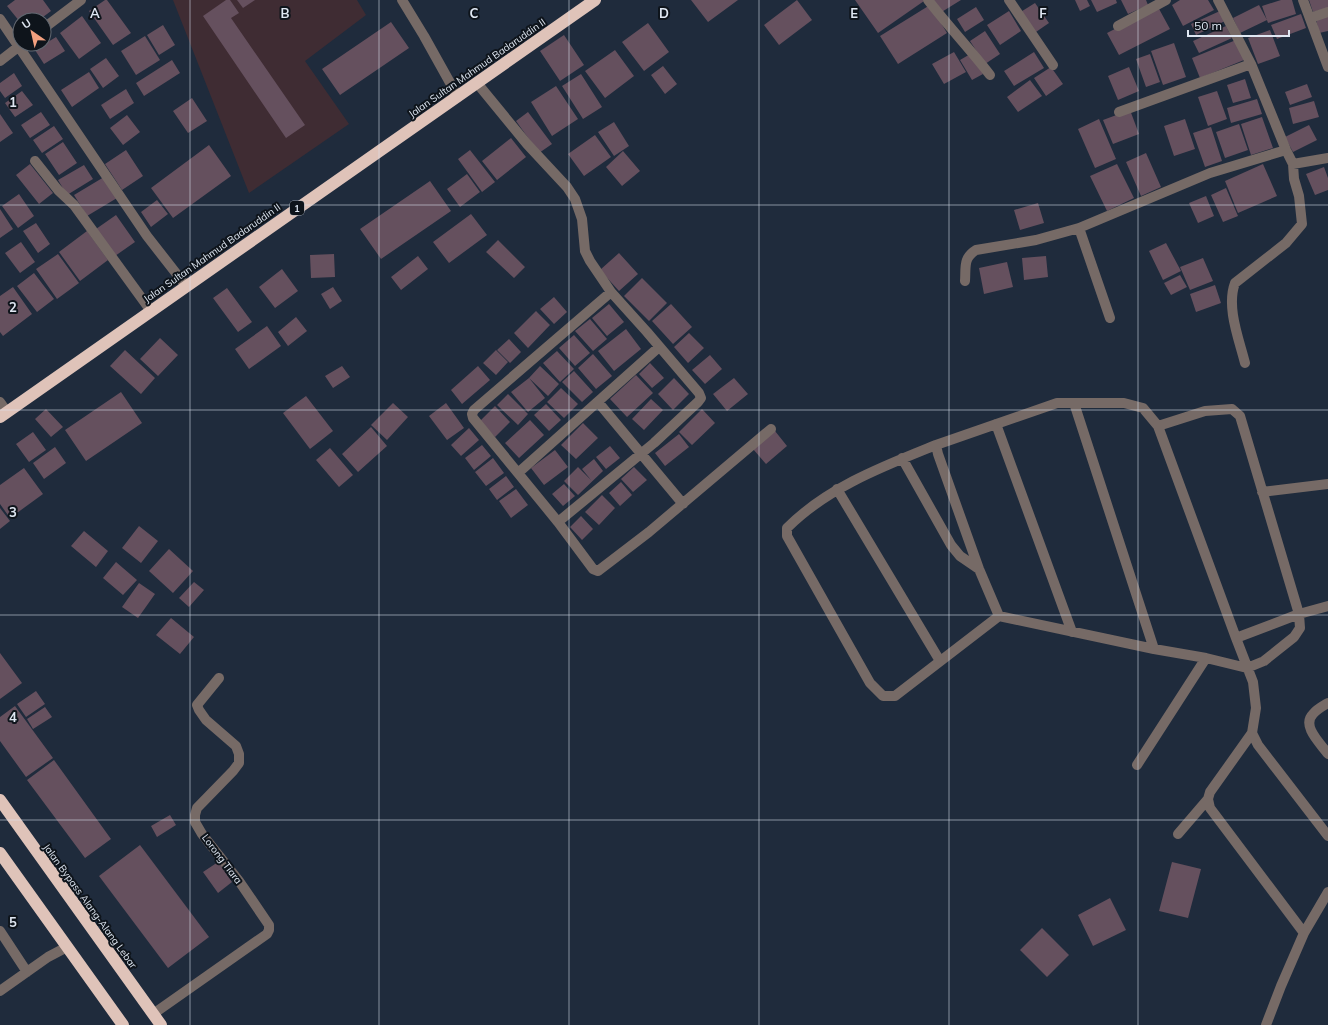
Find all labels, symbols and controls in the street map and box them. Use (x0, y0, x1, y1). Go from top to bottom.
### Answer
text: A (90, 5, 100, 21)
text: B (281, 5, 290, 21)
text: C (470, 5, 479, 21)
text: D (659, 5, 669, 21)
text: E (850, 5, 858, 21)
text: F (1039, 5, 1047, 21)
north arrow (12, 12, 52, 52)
scale bar (1188, 12, 1289, 38)
text: U (19, 16, 34, 32)
street label: Jalan Sultan Mahmud Badaruddin II (406, 16, 548, 120)
text: 50 m (1194, 18, 1222, 33)
text: 1 (9, 94, 17, 110)
street label: Jalan Sultan Mahmud Badaruddin II (141, 201, 283, 305)
road number: 1 (290, 201, 304, 215)
text: 2 (9, 299, 17, 315)
text: 3 (9, 504, 17, 520)
text: 4 (9, 709, 17, 725)
street label: Lorong Tiara (199, 832, 245, 886)
street label: Jalan Bypass Alang-Alang Lebar (40, 841, 140, 971)
text: 5 (9, 914, 17, 930)

